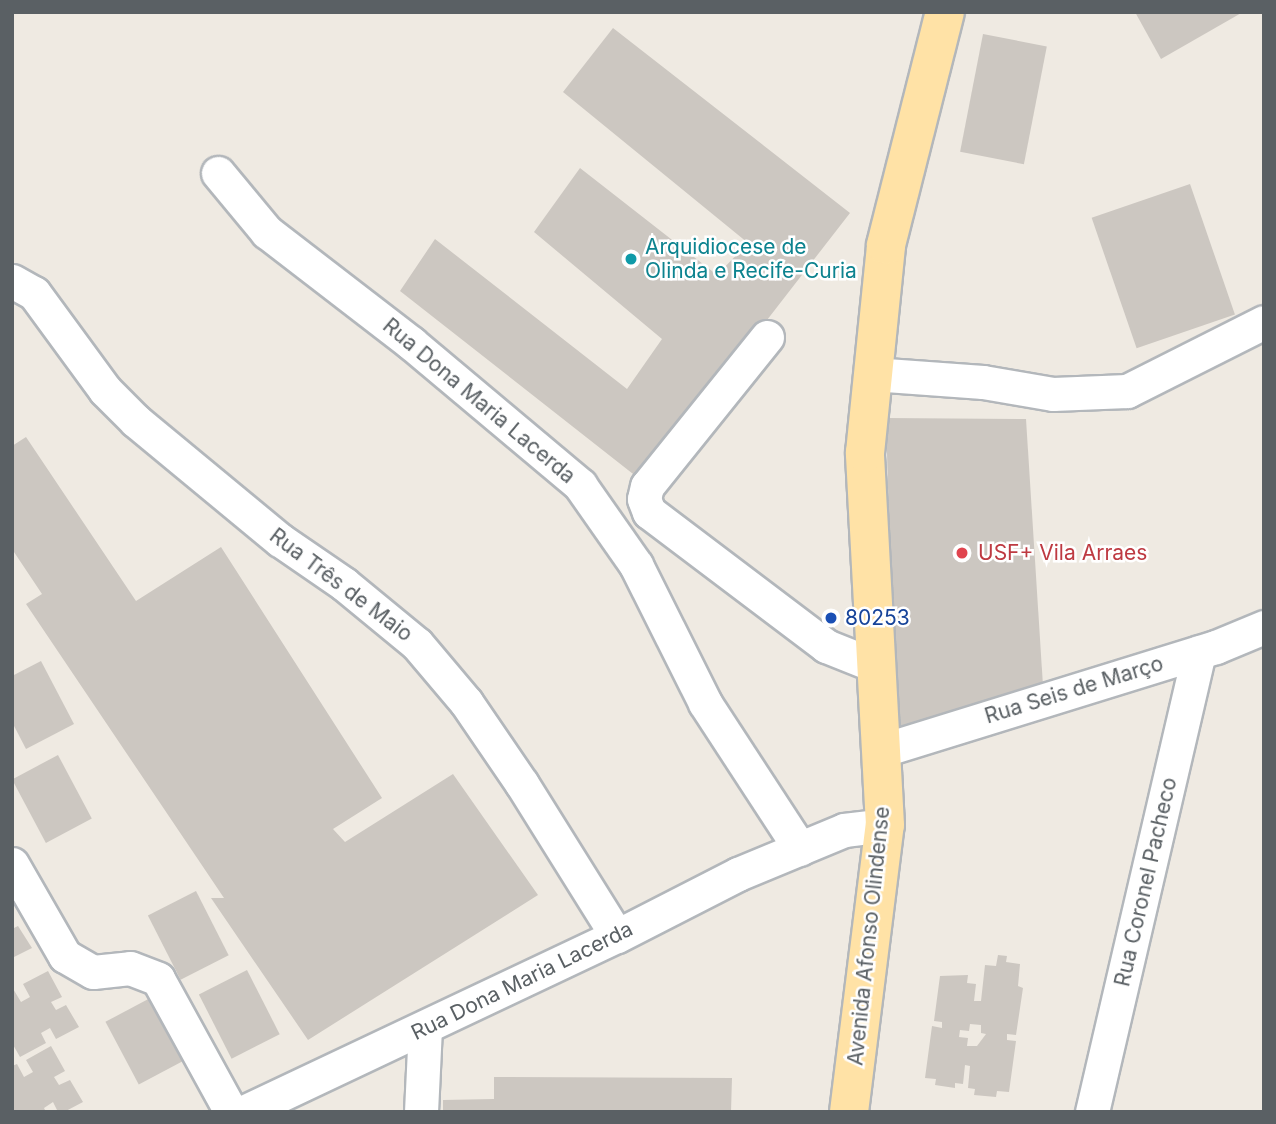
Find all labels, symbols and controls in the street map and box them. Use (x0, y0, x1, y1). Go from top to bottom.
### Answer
place label: Arquidiocese de Olinda e Recife-Curia (645, 234, 857, 284)
marker: Arquidiocese de Olinda e Recife-Curia (623, 251, 639, 267)
street label: Rua Dona Maria Lacerda (378, 313, 580, 489)
street label: Rua Três de Maio (265, 523, 417, 647)
place label: USF+ Vila Arraes (978, 540, 1147, 566)
marker: USF+ Vila Arraes (952, 543, 972, 563)
place label: 80253 (845, 605, 910, 631)
marker: 80253 (823, 610, 839, 626)
street label: Rua Seis de Março (982, 651, 1166, 729)
street label: Rua Coronel Pacheco (1110, 775, 1182, 989)
street label: Avenida Afonso Olindense (843, 805, 895, 1067)
street label: Rua Dona Maria Lacerda (407, 916, 637, 1046)

